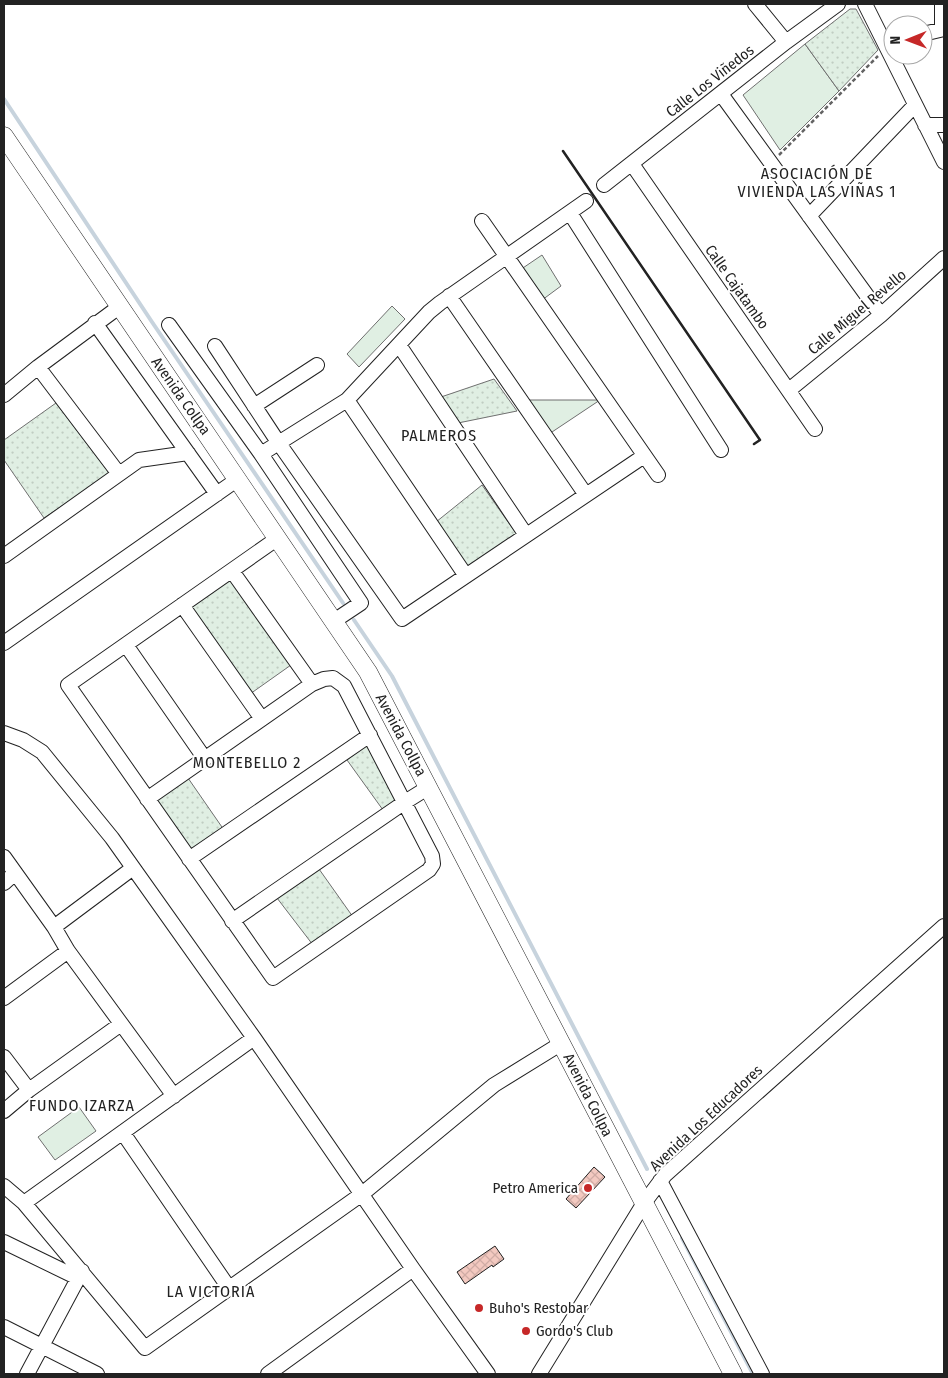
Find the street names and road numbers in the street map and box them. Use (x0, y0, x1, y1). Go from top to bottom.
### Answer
street label: Calle Los Viñedos (662, 41, 758, 121)
street label: Calle Cajatambo (701, 241, 773, 333)
street label: Calle Miguel Revello (804, 266, 910, 358)
street label: Avenida Collpa (148, 354, 214, 438)
street label: Avenida Collpa (372, 691, 430, 779)
street label: Avenida Collpa (559, 1050, 617, 1140)
street label: Avenida Los Educadores (646, 1061, 766, 1175)

